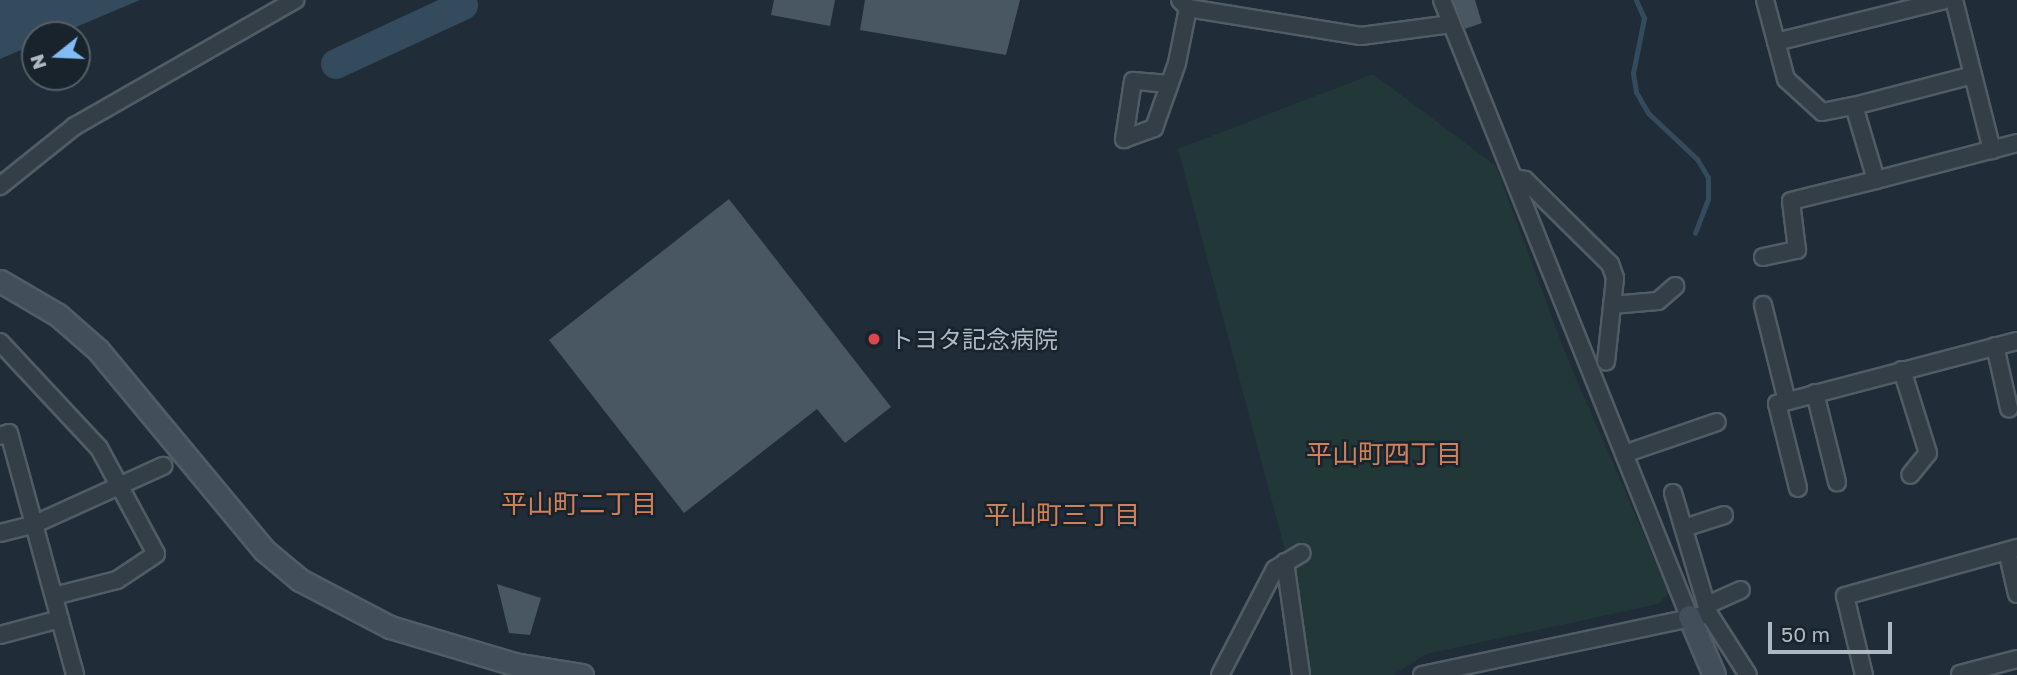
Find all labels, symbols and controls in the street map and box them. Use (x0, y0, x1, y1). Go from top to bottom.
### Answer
north arrow (21, 21, 91, 91)
text: N (24, 52, 51, 72)
place label: トヨタ記念病院 (890, 325, 1058, 353)
marker: トヨタ記念病院 (864, 329, 884, 349)
district label: 平山町四丁目 (1306, 438, 1462, 470)
district label: 平山町二丁目 (501, 488, 657, 520)
district label: 平山町三丁目 (984, 499, 1140, 531)
scale bar (1772, 608, 1896, 652)
text: 50 m (1781, 621, 1830, 647)

